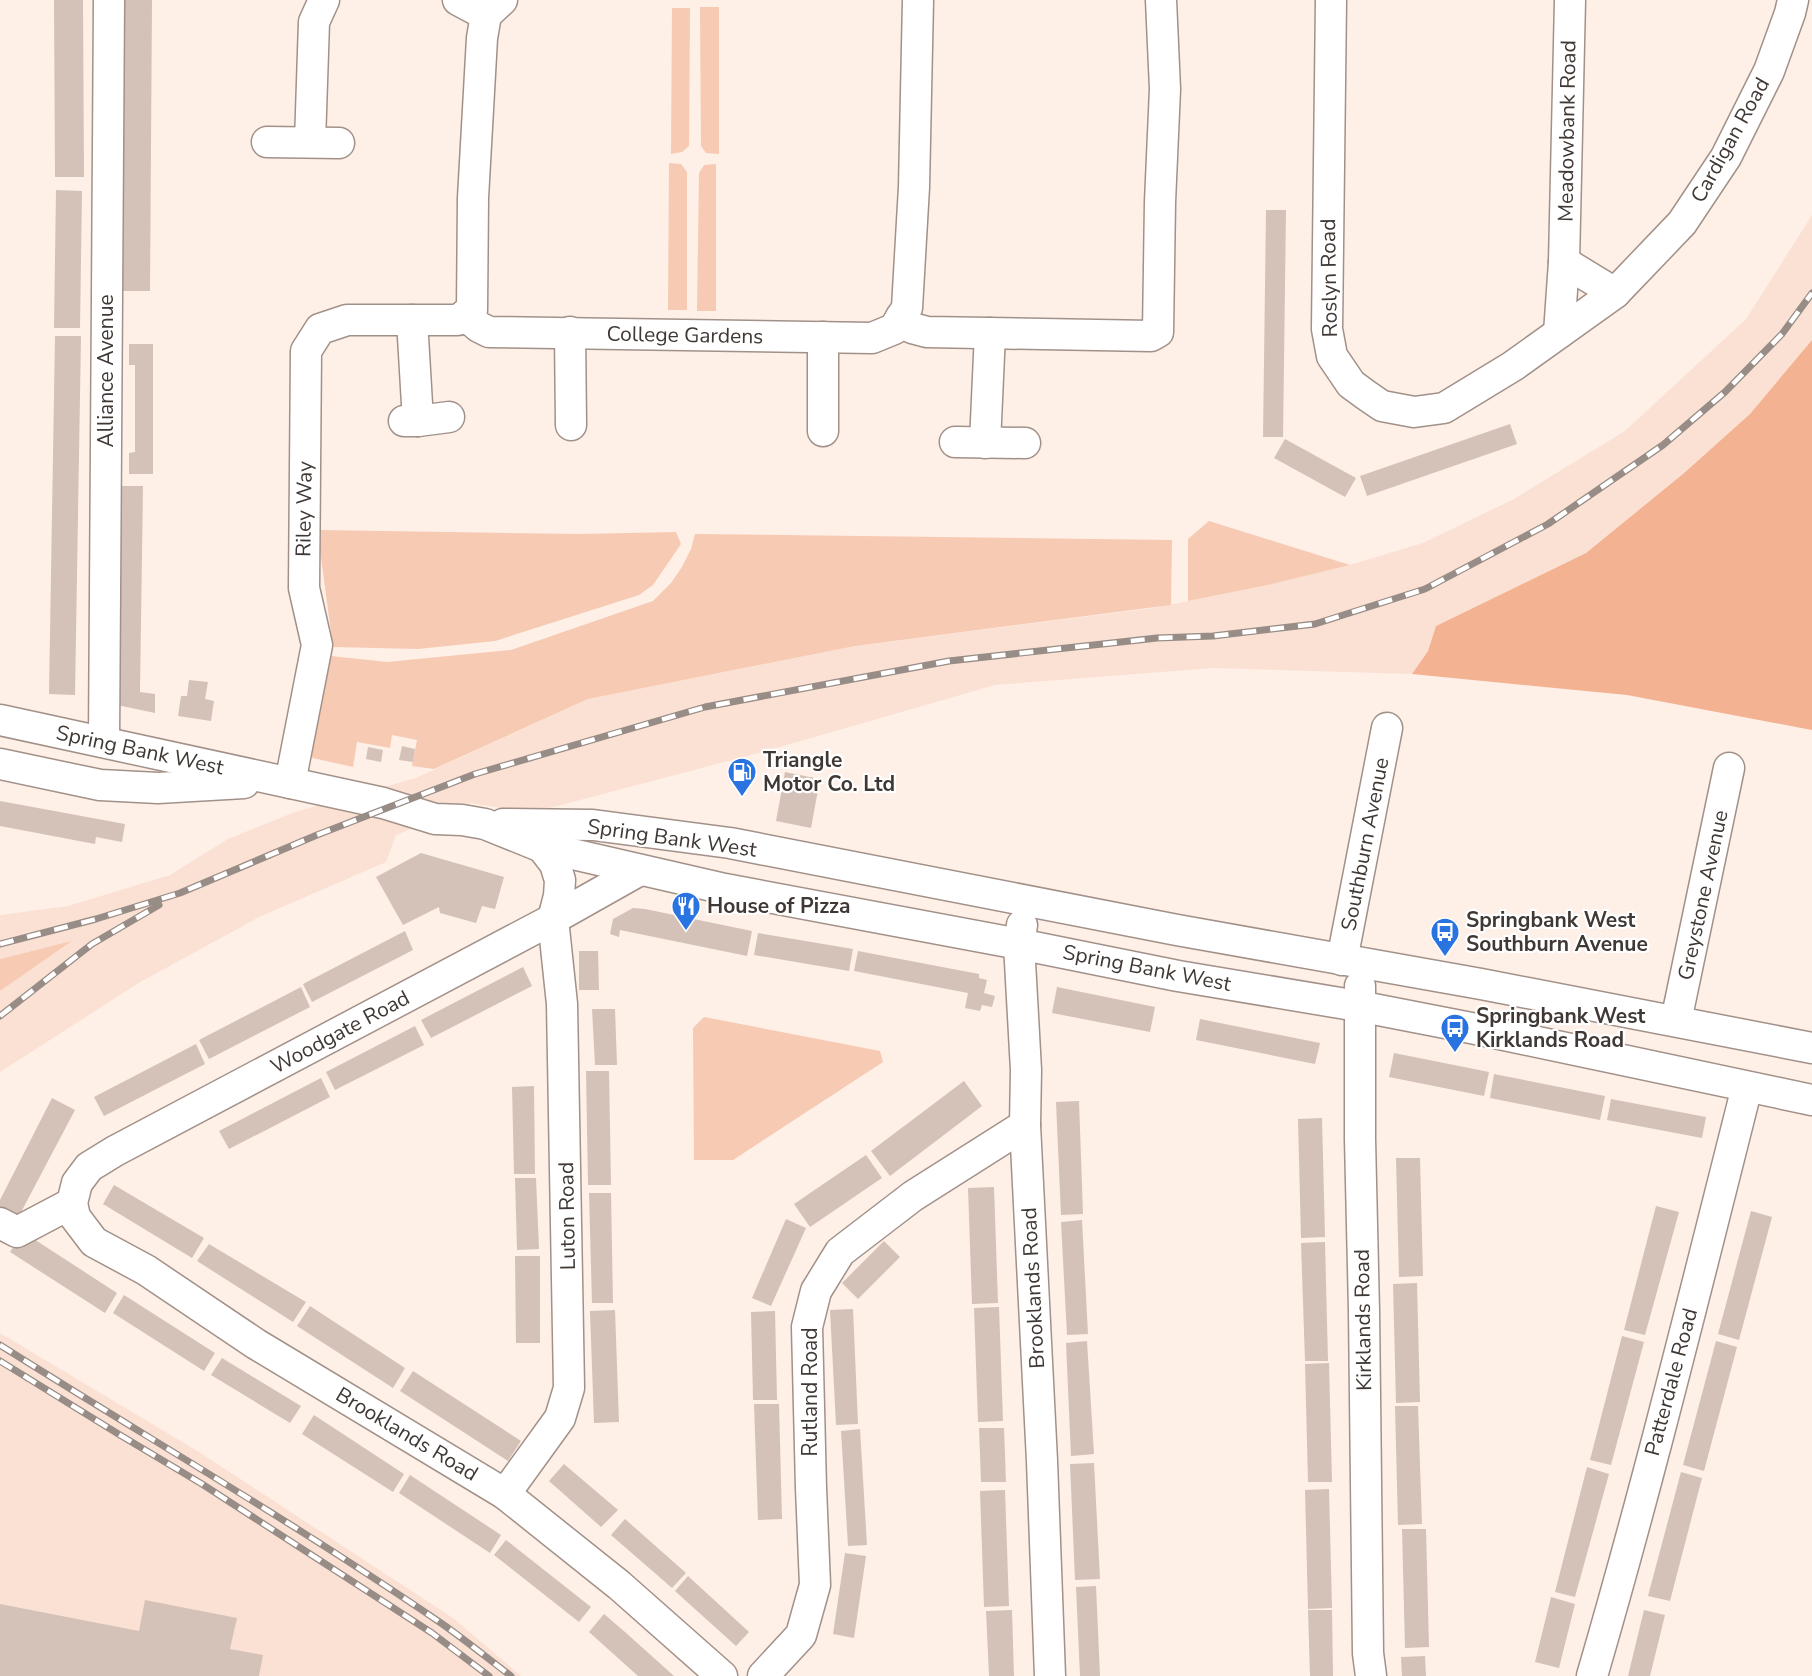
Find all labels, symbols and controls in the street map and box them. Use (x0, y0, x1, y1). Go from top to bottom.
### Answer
street label: Meadowbank Road (1551, 40, 1583, 222)
street label: Cardigan Road (1684, 72, 1776, 208)
street label: Roslyn Road (1314, 218, 1344, 338)
street label: Alliance Avenue (92, 294, 120, 448)
street label: College Gardens (606, 320, 764, 350)
street label: Riley Way (289, 461, 319, 557)
street label: Spring Bank West (54, 719, 227, 782)
place label: Triangle Motor Co. Ltd (763, 746, 895, 798)
street label: Southburn Avenue (1334, 755, 1396, 933)
fuel station icon: Triangle Motor Co. Ltd (726, 756, 758, 798)
street label: Greystone Avenue (1671, 807, 1735, 983)
street label: Spring Bank West (586, 812, 759, 864)
restaurant icon: House of Pizza (670, 890, 702, 932)
place label: House of Pizza (707, 892, 850, 920)
place label: Springbank West Southburn Avenue (1466, 906, 1648, 958)
bus stop icon: Springbank West Southburn Avenue (1429, 916, 1461, 958)
street label: Spring Bank West (1061, 938, 1234, 998)
street label: Woodgate Road (266, 984, 414, 1080)
place label: Springbank West Kirklands Road (1476, 1002, 1646, 1054)
bus stop icon: Springbank West Kirklands Road (1439, 1012, 1471, 1054)
street label: Luton Road (552, 1162, 582, 1270)
street label: Brooklands Road (1015, 1207, 1051, 1369)
street label: Kirklands Road (1348, 1249, 1378, 1391)
street label: Patterdale Road (1638, 1305, 1704, 1459)
street label: Rutland Road (796, 1328, 824, 1456)
street label: Brooklands Road (331, 1380, 483, 1488)

